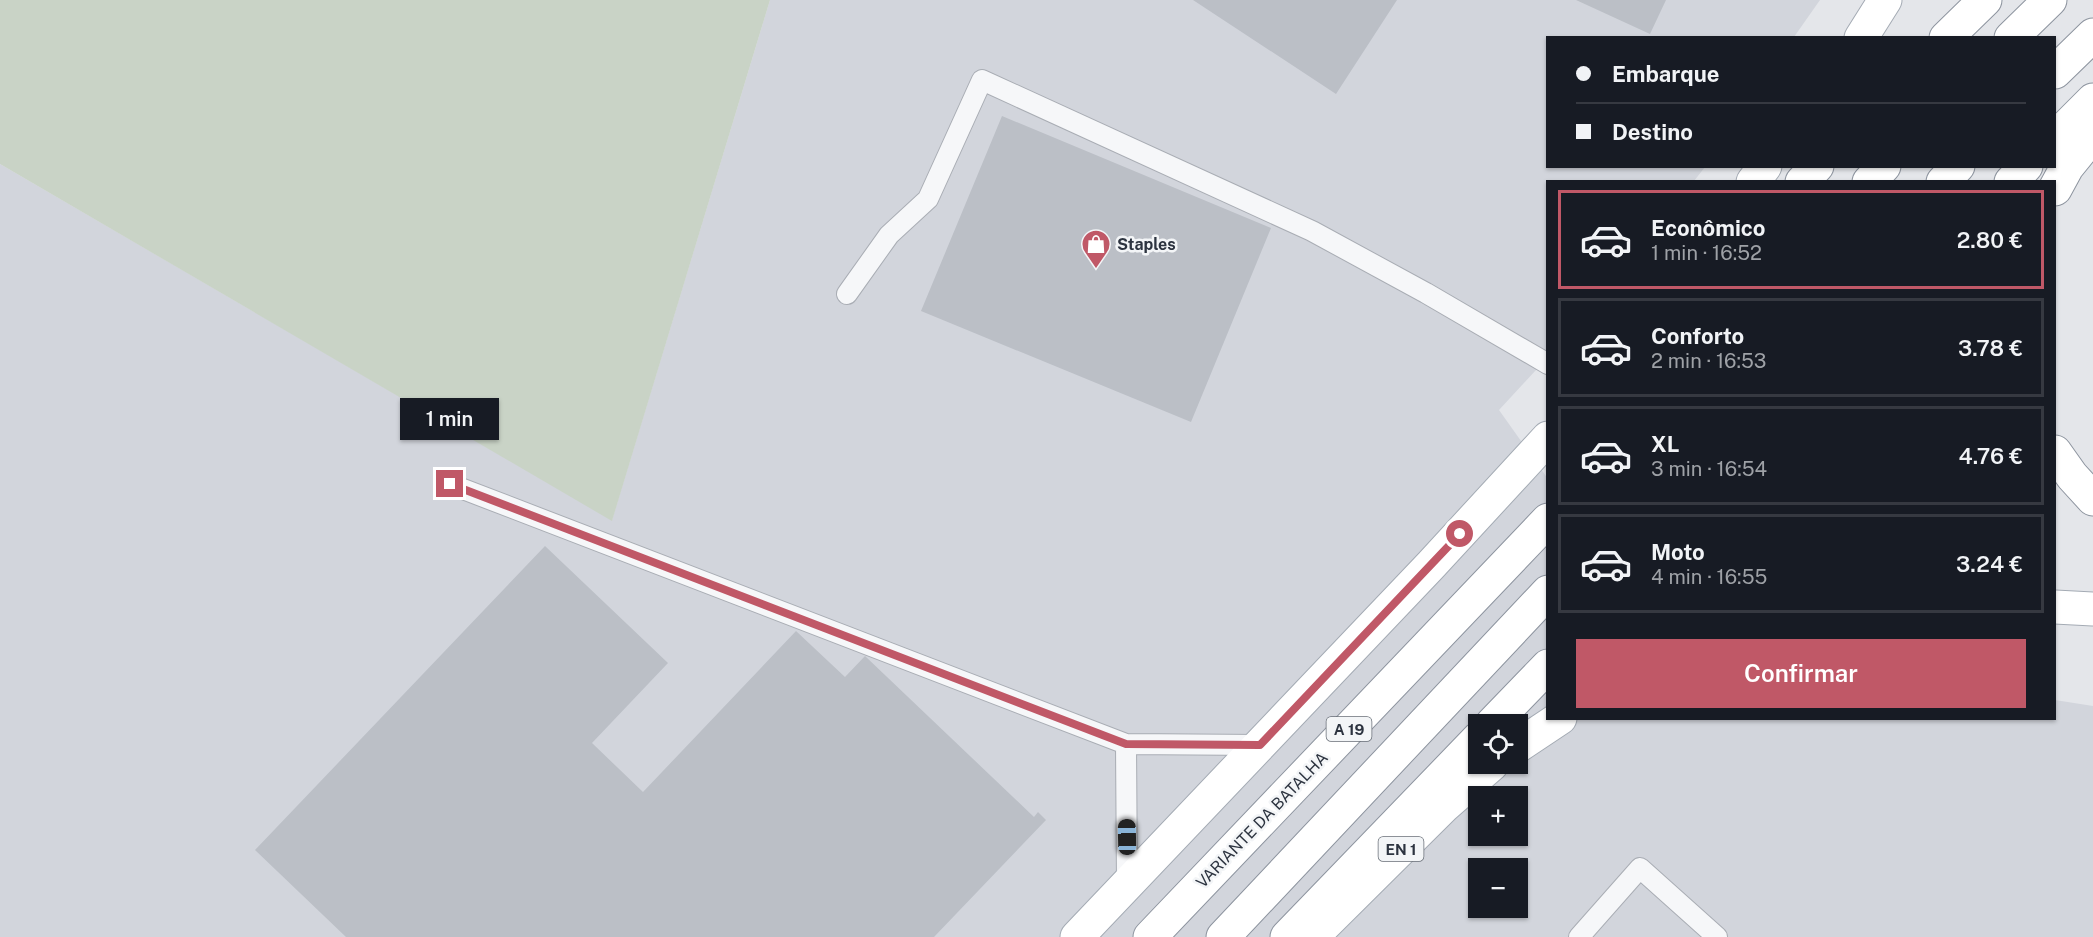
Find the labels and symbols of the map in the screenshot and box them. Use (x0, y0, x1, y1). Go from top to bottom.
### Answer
shop icon: Staples (1080, 228, 1112, 270)
place label: Staples (1117, 235, 1176, 254)
callout: 1 min (400, 397, 500, 439)
route end (436, 470, 463, 497)
route start (1446, 520, 1473, 547)
road number: A 19 (1326, 717, 1372, 741)
street label: VARIANTE DA BATALHA (1192, 748, 1332, 892)
car (1118, 819, 1136, 855)
road number: EN 1 (1378, 837, 1424, 861)

